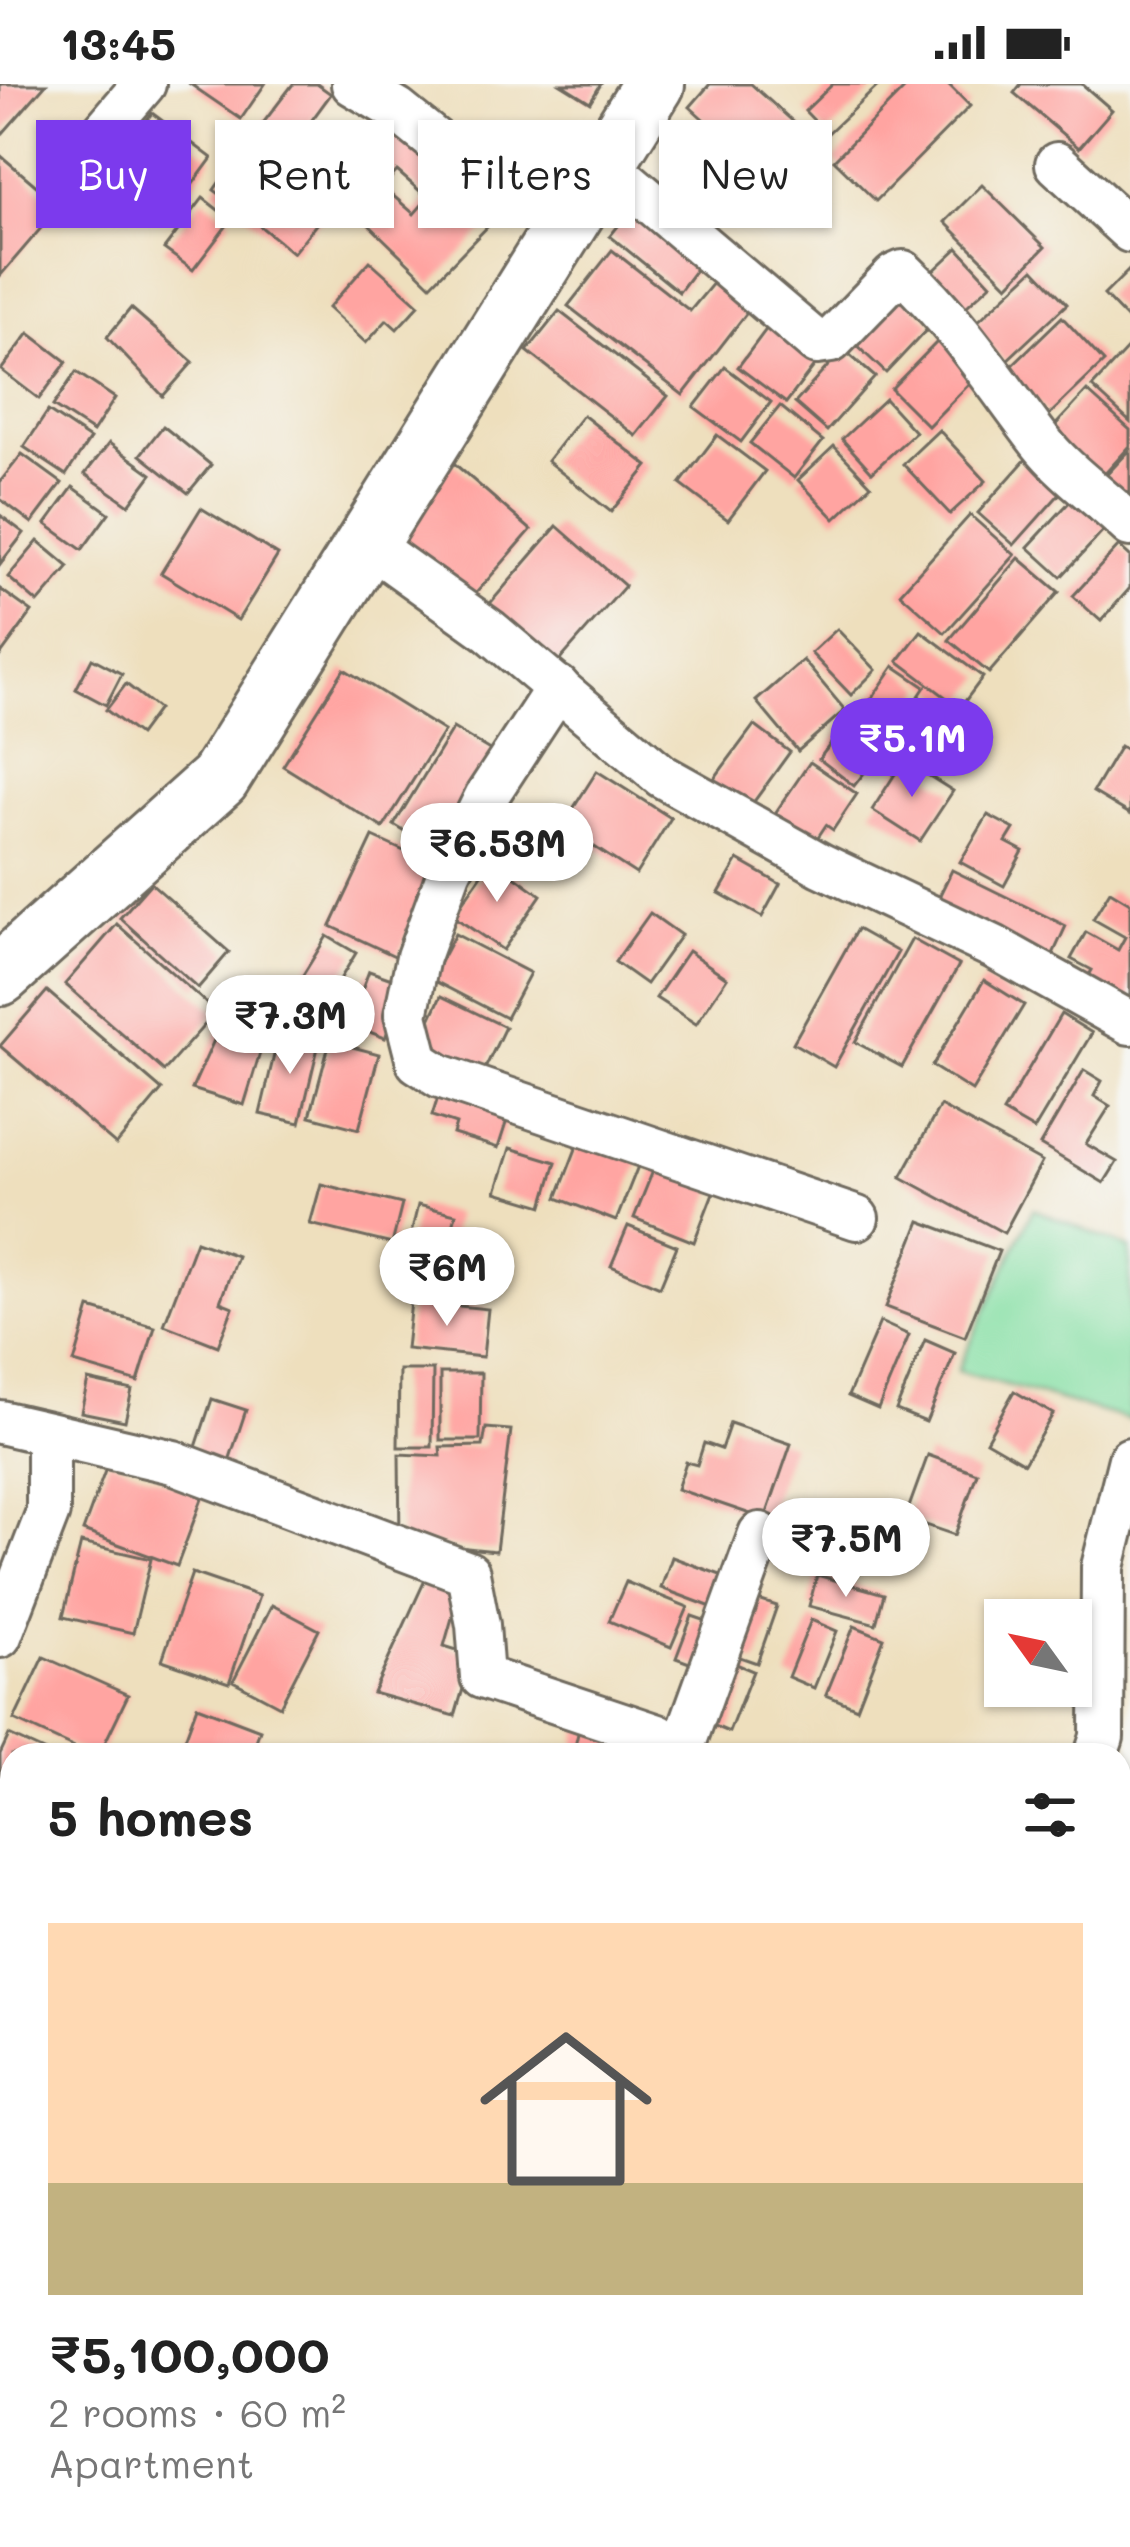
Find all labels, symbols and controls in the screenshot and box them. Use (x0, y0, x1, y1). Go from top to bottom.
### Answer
text: 13:45 (60, 13, 176, 71)
chip: Buy (36, 120, 191, 228)
chip: Rent (215, 120, 394, 228)
chip: Filters (418, 120, 635, 228)
chip: New (659, 120, 832, 228)
pin: ₹5.1M (828, 698, 996, 800)
text: ₹5.1M (857, 711, 967, 762)
pin: ₹6.53M (399, 803, 595, 905)
text: ₹6.53M (427, 816, 567, 867)
pin: ₹7.3M (206, 975, 374, 1077)
text: ₹7.3M (233, 988, 347, 1039)
pin: ₹6M (389, 1227, 505, 1329)
text: ₹6M (407, 1240, 487, 1291)
pin: ₹7.5M (762, 1498, 930, 1600)
text: ₹7.5M (789, 1511, 903, 1562)
north arrow (984, 1599, 1092, 1707)
map controls (984, 1599, 1092, 1707)
text: 5 homes (48, 1782, 253, 1849)
icon: filters (1017, 1782, 1083, 1848)
icon: home (458, 2001, 674, 2217)
text: ₹5,100,000 (48, 2319, 329, 2386)
text: 2 rooms · 60 m² (48, 2386, 346, 2437)
text: Apartment (48, 2437, 254, 2488)

